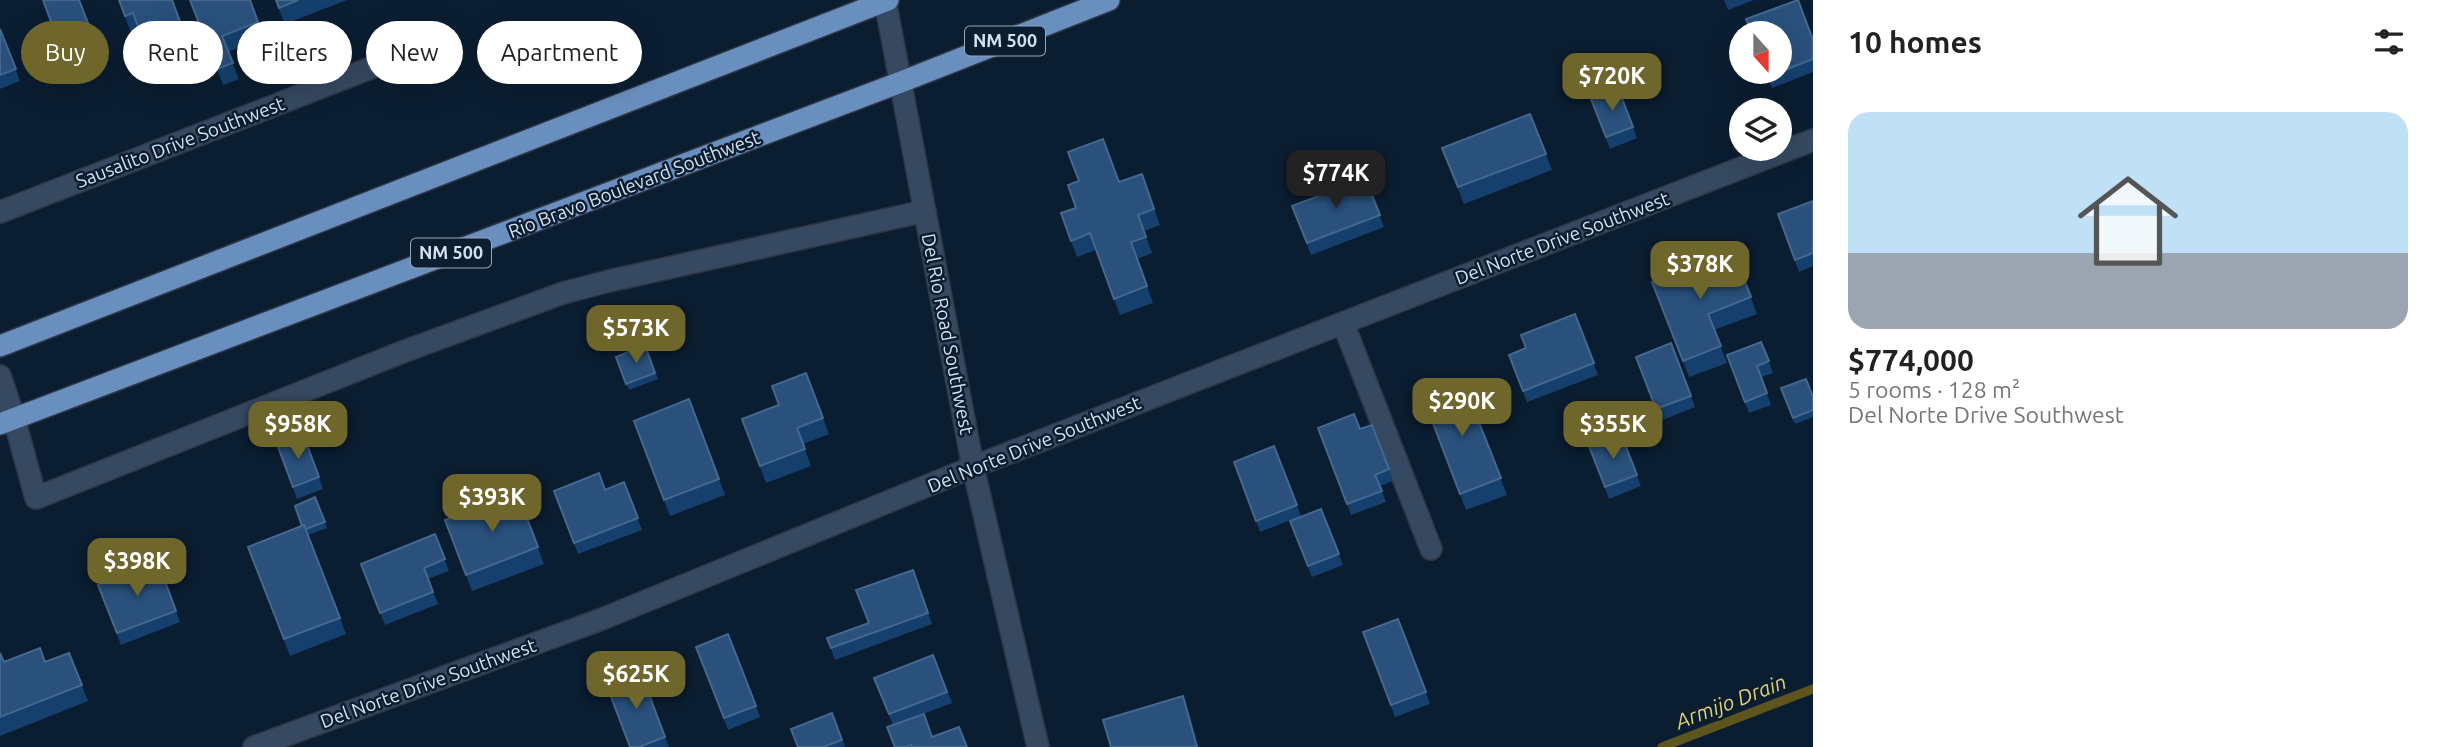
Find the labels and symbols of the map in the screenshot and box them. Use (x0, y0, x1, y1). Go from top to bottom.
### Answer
north arrow (1729, 21, 1792, 84)
road number: NM 500 (965, 26, 1045, 56)
pin: $720K (1563, 54, 1661, 113)
street label: Sausalito Drive Southwest (73, 92, 288, 192)
street label: Rio Bravo Boulevard Southwest (505, 126, 764, 242)
pin: $774K (1287, 150, 1385, 210)
street label: Del Norte Drive Southwest (1452, 187, 1673, 289)
street label: Del Rio Road Southwest (918, 232, 978, 437)
road number: NM 500 (411, 239, 491, 268)
pin: $378K (1651, 242, 1749, 301)
pin: $573K (587, 306, 685, 365)
pin: $290K (1413, 378, 1511, 438)
street label: Del Norte Drive Southwest (924, 391, 1144, 497)
pin: $958K (249, 402, 347, 461)
pin: $355K (1564, 402, 1662, 461)
pin: $393K (443, 475, 541, 534)
pin: $398K (88, 538, 186, 598)
street label: Del Norte Drive Southwest (317, 634, 539, 732)
pin: $625K (587, 652, 685, 711)
water label: Armijo Drain (1671, 669, 1789, 734)

